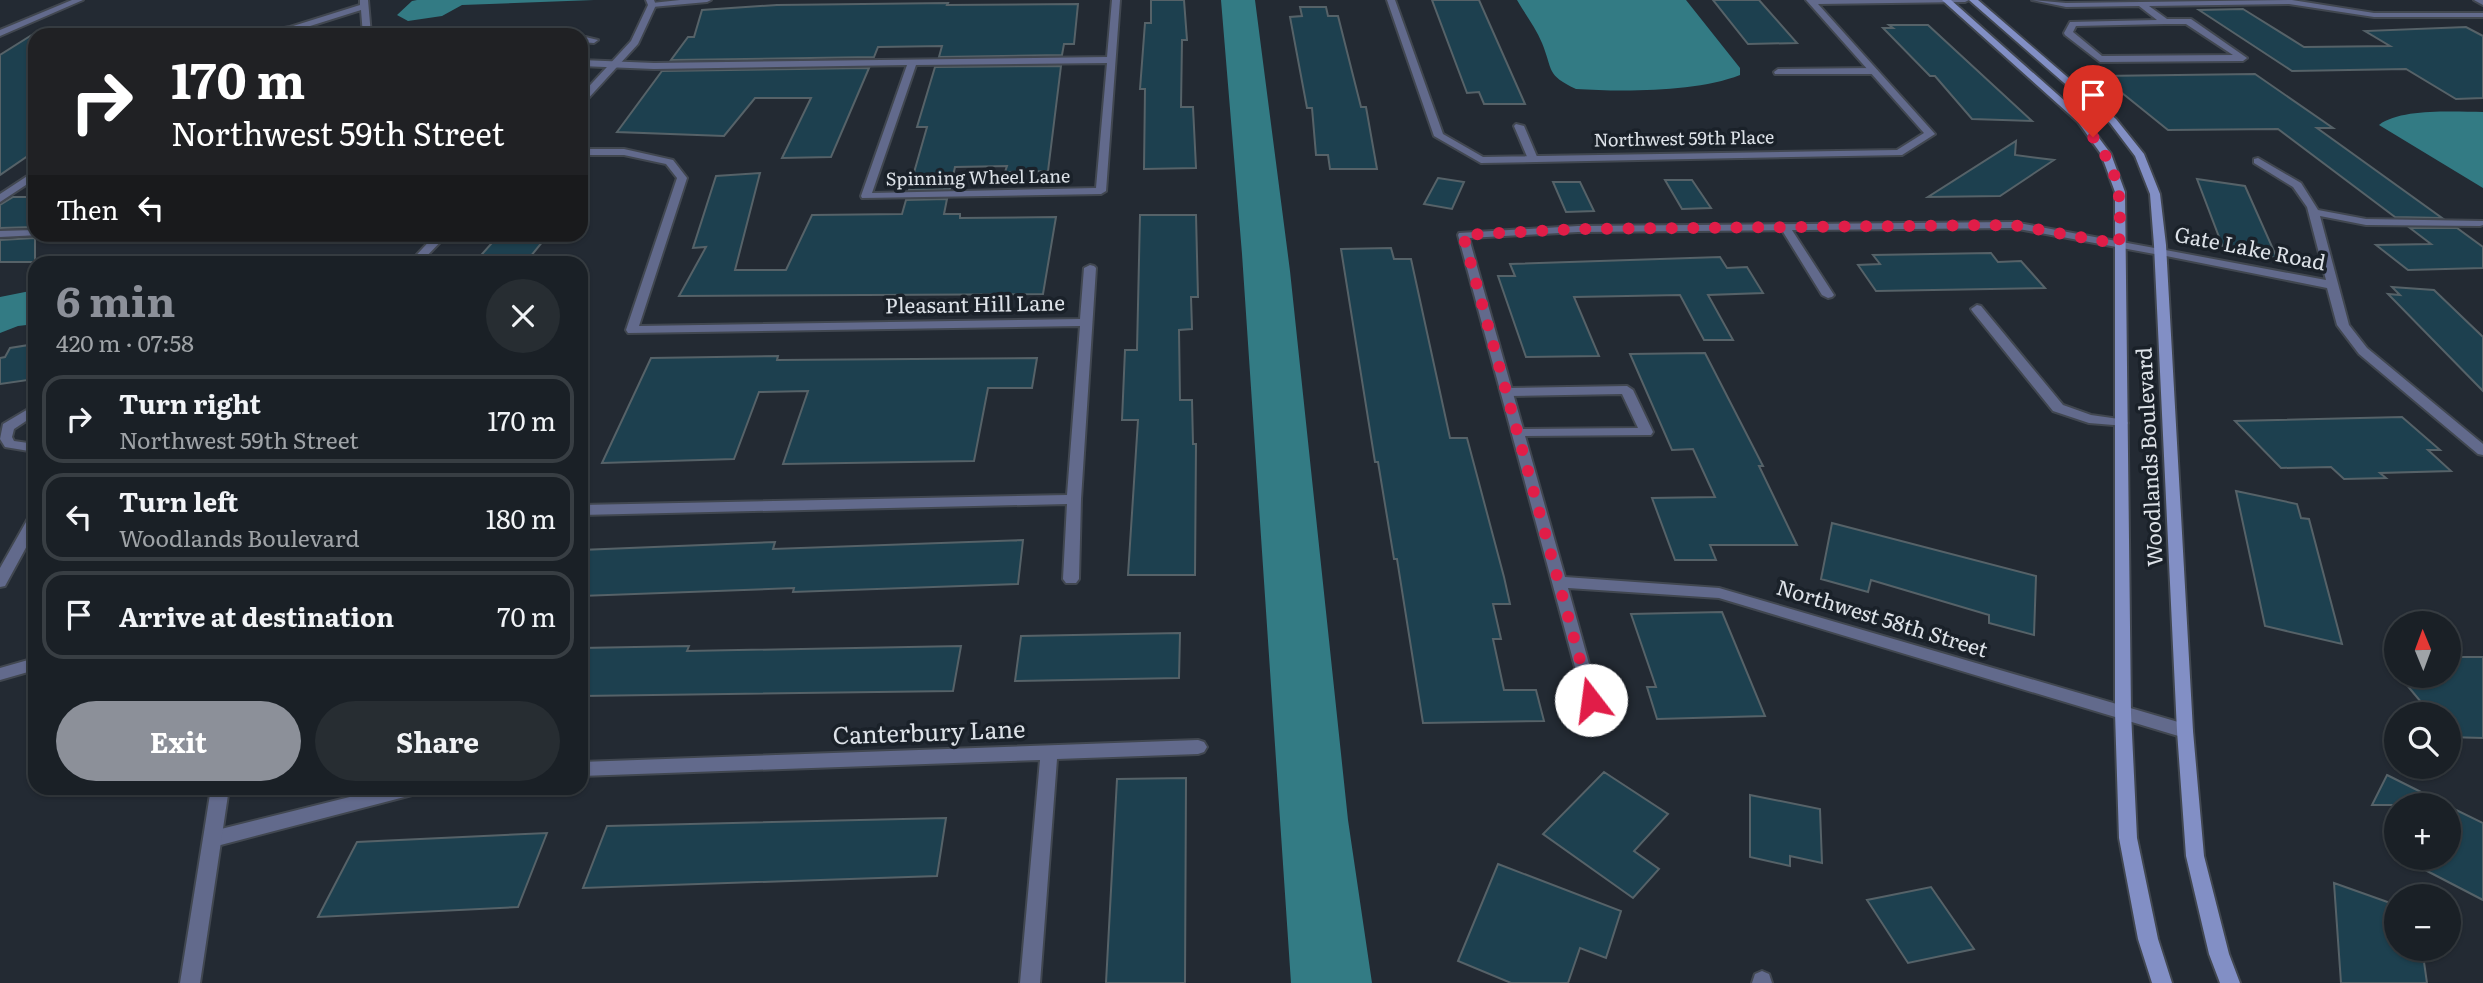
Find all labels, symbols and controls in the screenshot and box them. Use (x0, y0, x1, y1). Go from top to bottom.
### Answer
text: 170 m (171, 41, 305, 114)
icon: right (56, 56, 147, 147)
pin (2063, 65, 2123, 137)
icon: arrive (2074, 76, 2112, 114)
text: Northwest 59th Street (171, 108, 504, 156)
street label: Northwest 59th Place (1593, 122, 1775, 153)
street label: Spinning Wheel Lane (885, 161, 1071, 192)
text: Then (56, 189, 118, 228)
icon: left (132, 189, 170, 227)
street label: Gate Lake Road (2172, 217, 2329, 276)
text: 6 min (56, 268, 175, 330)
button: close (486, 279, 560, 353)
street label: Pleasant Hill Lane (885, 285, 1065, 320)
text: 420 m · 07:58 (56, 325, 194, 359)
street label: Woodlands Boulevard (2126, 347, 2169, 568)
text: Turn right (119, 383, 261, 422)
icon: right (60, 400, 98, 438)
text: 170 m (488, 400, 556, 439)
text: Northwest 59th Street (119, 422, 359, 456)
text: Turn left (119, 481, 238, 520)
icon: left (60, 498, 98, 536)
text: 180 m (486, 498, 556, 537)
text: Woodlands Boulevard (119, 520, 359, 554)
street label: Northwest 58th Street (1773, 570, 1993, 664)
icon: arrive (60, 596, 98, 634)
text: Arrive at destination (119, 596, 394, 635)
text: 70 m (497, 596, 556, 635)
north arrow (2384, 611, 2460, 688)
map controls (2384, 611, 2461, 961)
position arrow (1554, 663, 1628, 737)
button: Exit (56, 701, 301, 781)
button: Share (315, 701, 560, 781)
button: search (2384, 702, 2461, 779)
street label: Canterbury Lane (832, 710, 1026, 751)
button: + (2384, 793, 2461, 870)
button: − (2384, 884, 2461, 961)

